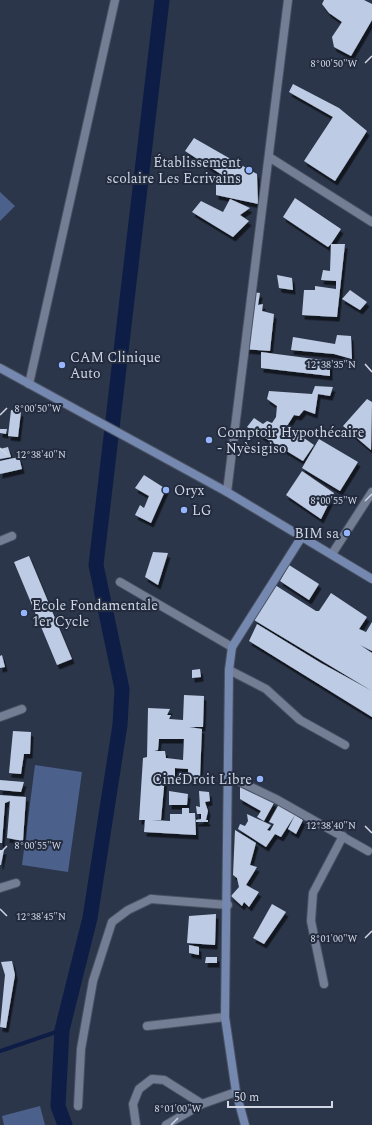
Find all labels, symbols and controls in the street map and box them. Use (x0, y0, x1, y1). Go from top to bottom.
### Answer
text: 8°00'50"W (311, 56, 358, 72)
place label: Établissement scolaire Les Ecrivains (106, 152, 241, 189)
marker: Établissement scolaire Les Ecrivains (244, 165, 254, 175)
place label: CAM Clinique Auto (70, 347, 161, 384)
text: 12°38'35"N (306, 357, 356, 373)
marker: CAM Clinique Auto (57, 360, 67, 370)
text: 8°00'50"W (15, 401, 62, 417)
place label: Comptoir Hypothécaire - Nyèsigiso (217, 422, 365, 459)
marker: Comptoir Hypothécaire - Nyèsigiso (204, 435, 214, 445)
text: 12°38'40"N (16, 447, 66, 463)
place label: Oryx (174, 480, 205, 501)
marker: Oryx (161, 485, 171, 495)
text: 8°00'55"W (311, 493, 358, 509)
place label: LG (192, 500, 212, 521)
marker: LG (179, 505, 189, 515)
place label: BIM sa (295, 523, 339, 544)
marker: BIM sa (342, 528, 352, 538)
place label: Ecole Fondamentale 1er Cycle (32, 595, 158, 632)
marker: Ecole Fondamentale 1er Cycle (19, 608, 29, 618)
place label: CinéDroit Libre (152, 769, 252, 790)
marker: CinéDroit Libre (255, 774, 265, 784)
text: 12°38'40"N (306, 818, 356, 834)
text: 8°00'55"W (15, 838, 62, 854)
text: 12°38'45"N (16, 909, 66, 925)
text: 8°01'00"W (311, 931, 358, 947)
scale bar (228, 1083, 332, 1109)
text: 50 m (234, 1088, 259, 1107)
text: 8°01'00"W (155, 1101, 202, 1117)

